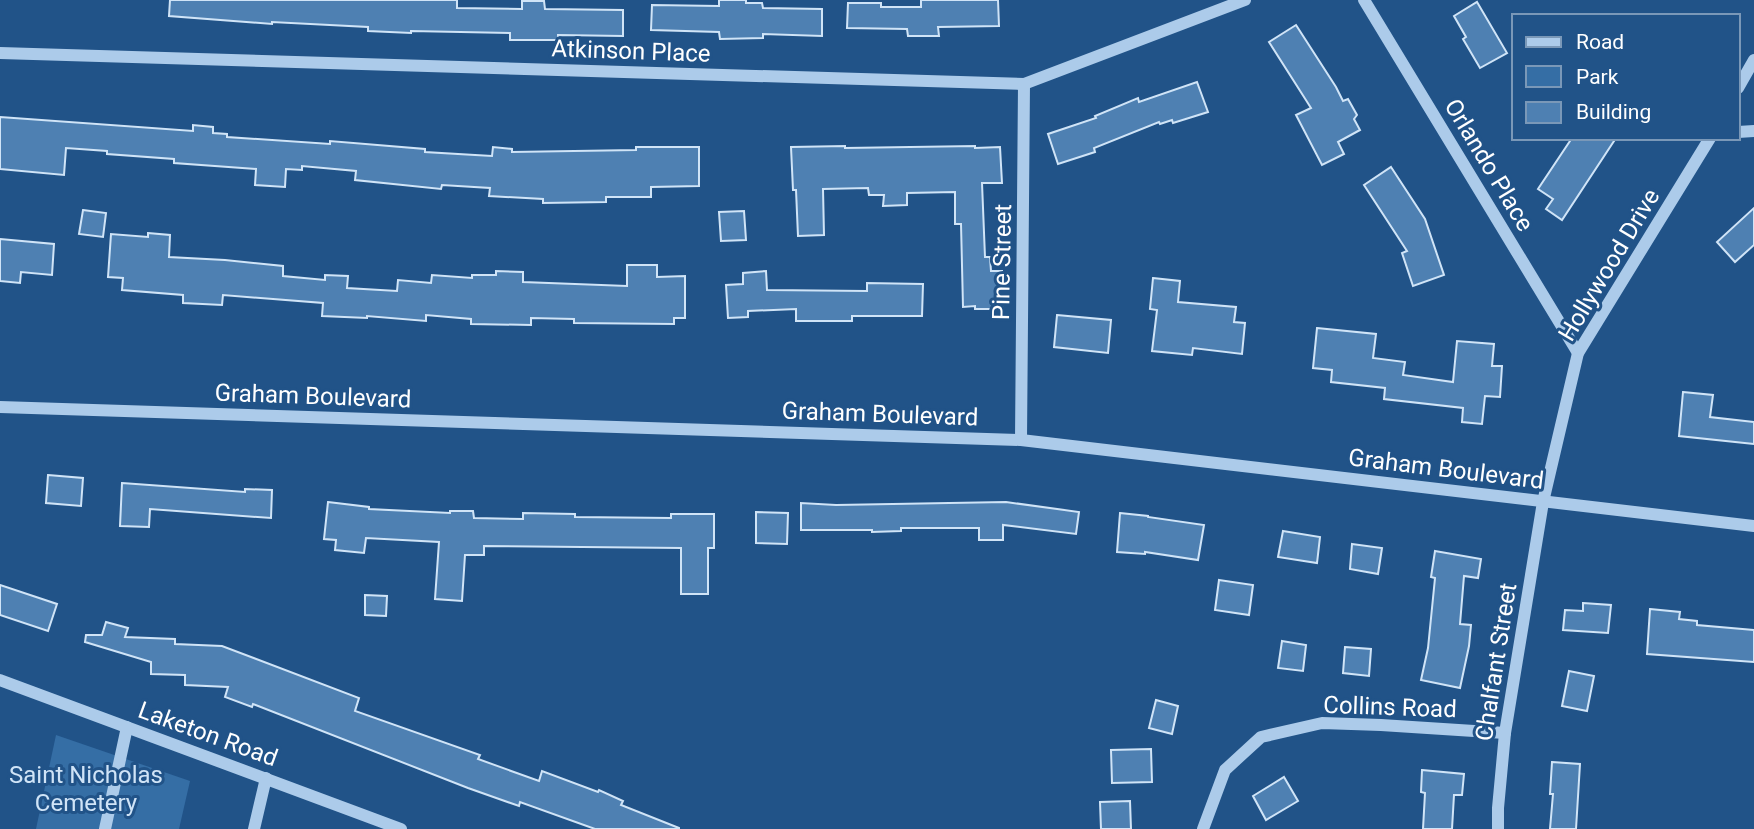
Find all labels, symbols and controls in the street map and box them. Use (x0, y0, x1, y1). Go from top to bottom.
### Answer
legend (1512, 14, 1740, 140)
text: Road (1576, 30, 1624, 54)
street label: Atkinson Place (551, 34, 711, 68)
text: Park (1576, 65, 1619, 89)
street label: Orlando Place (1439, 94, 1539, 236)
text: Building (1576, 100, 1651, 124)
street label: Hollywood Drive (1553, 184, 1665, 346)
street label: Pine Street (987, 204, 1017, 320)
street label: Graham Boulevard (214, 379, 412, 413)
street label: Graham Boulevard (781, 397, 979, 431)
street label: Graham Boulevard (1347, 443, 1545, 495)
street label: Chalfant Street (1470, 581, 1522, 743)
street label: Collins Road (1323, 691, 1457, 723)
street label: Laketon Road (135, 696, 281, 772)
park label: Saint Nicholas Cemetery (9, 761, 163, 817)

